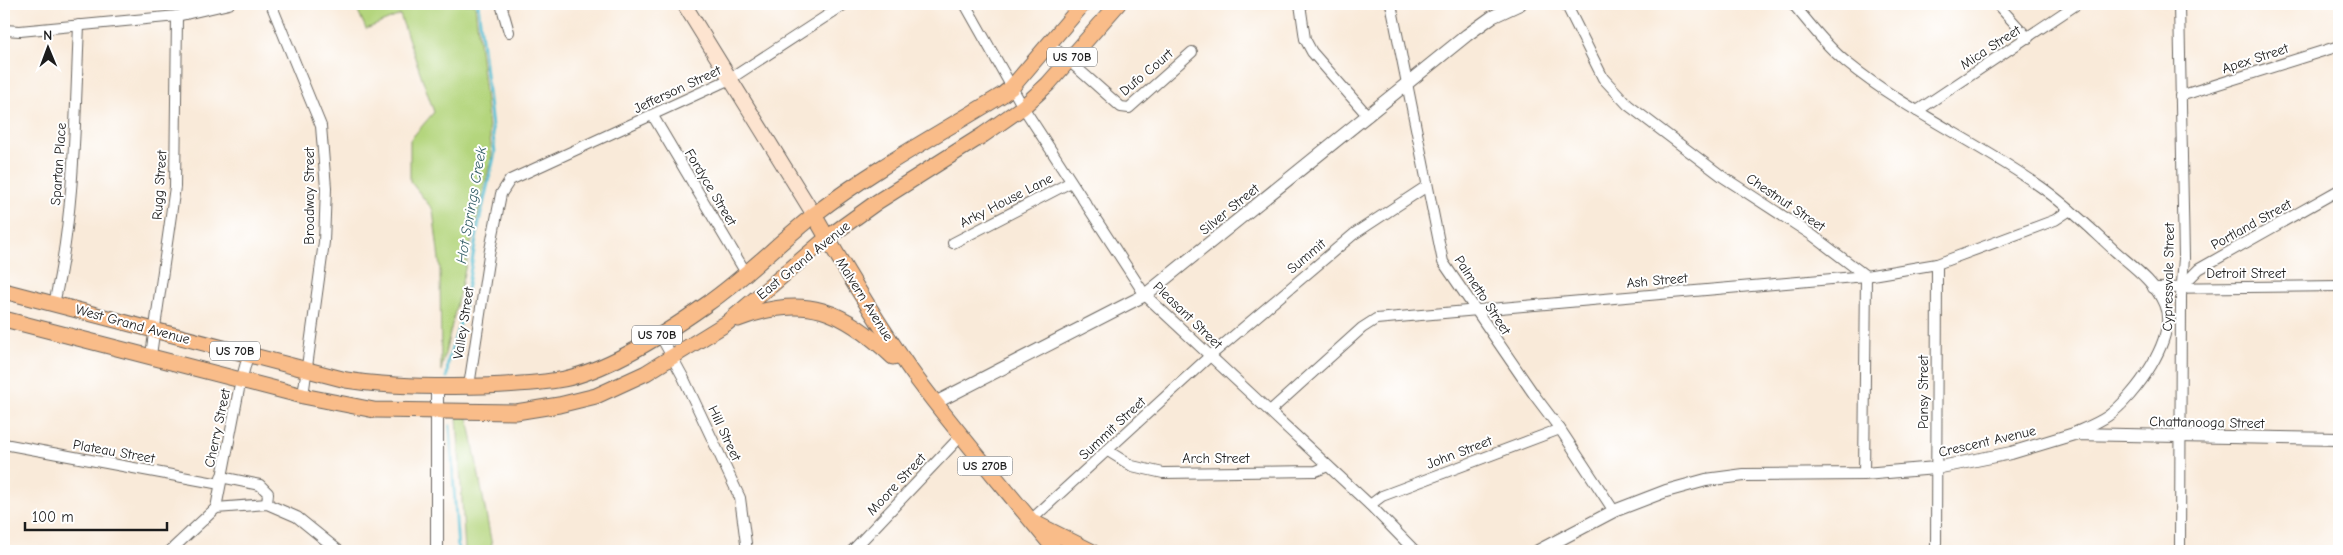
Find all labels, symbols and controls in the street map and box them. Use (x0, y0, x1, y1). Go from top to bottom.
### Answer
street label: Mica Street (1957, 21, 2025, 73)
north arrow (22, 22, 72, 72)
text: N (43, 27, 52, 44)
street label: Apex Street (2220, 39, 2292, 77)
street label: Dufo Court (1116, 45, 1177, 100)
road number: US 70B (1047, 48, 1097, 66)
street label: Jefferson Street (631, 61, 724, 117)
street label: Spartan Place (47, 122, 70, 206)
water label: Hot Springs Creek (452, 144, 490, 265)
street label: Broadway Street (301, 146, 318, 245)
street label: Fordyce Street (681, 146, 741, 230)
street label: Rugg Street (149, 149, 170, 221)
street label: Arky House Lane (957, 170, 1056, 231)
street label: Chestnut Street (1743, 170, 1829, 236)
street label: Silver Street (1196, 180, 1263, 239)
street label: Portland Street (2208, 195, 2295, 254)
street label: East Grand Avenue (753, 218, 853, 303)
street label: Cypressvale Street (2159, 221, 2178, 332)
street label: Summit (1284, 235, 1330, 277)
street label: Palmetto Street (1451, 253, 1515, 339)
street label: Malvern Avenue (832, 254, 897, 344)
street label: Detroit Street (2206, 265, 2287, 282)
street label: Ash Street (1626, 269, 1689, 292)
street label: Pleasant Street (1150, 278, 1227, 353)
street label: Valley Street (449, 285, 478, 360)
street label: West Grand Avenue (74, 301, 192, 348)
road number: US 70B (632, 326, 682, 344)
road number: US 70B (210, 342, 260, 361)
street label: Pansy Street (1915, 354, 1932, 429)
street label: Cherry Street (201, 386, 234, 469)
street label: Summit Street (1075, 393, 1150, 464)
street label: Hill Street (704, 403, 745, 465)
street label: Chattanooga Street (2149, 413, 2266, 432)
street label: Crescent Avenue (1937, 422, 2037, 461)
street label: John Street (1424, 432, 1495, 473)
street label: Plateau Street (72, 436, 157, 467)
street label: Moore Street (863, 449, 930, 519)
street label: Arch Street (1182, 450, 1251, 467)
road number: US 270B (958, 456, 1012, 476)
scale bar (25, 500, 168, 532)
text: 100 m (32, 508, 74, 526)

